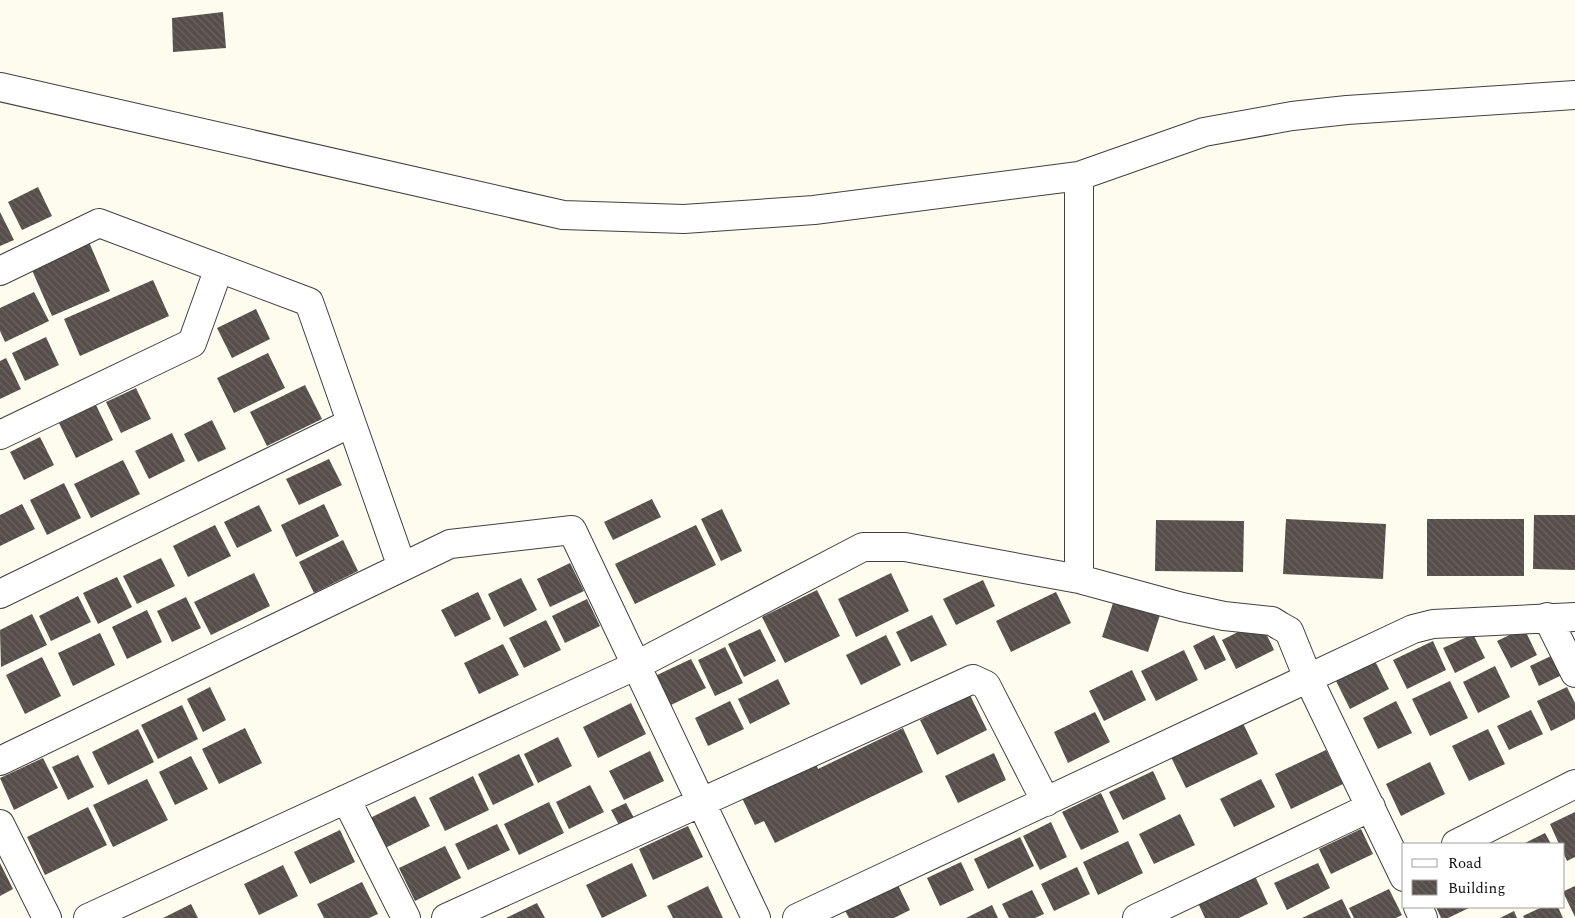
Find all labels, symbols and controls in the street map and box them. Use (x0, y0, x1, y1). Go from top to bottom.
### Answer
legend (1402, 843, 1565, 908)
text: Road (1448, 852, 1482, 875)
text: Building (1448, 877, 1505, 900)

